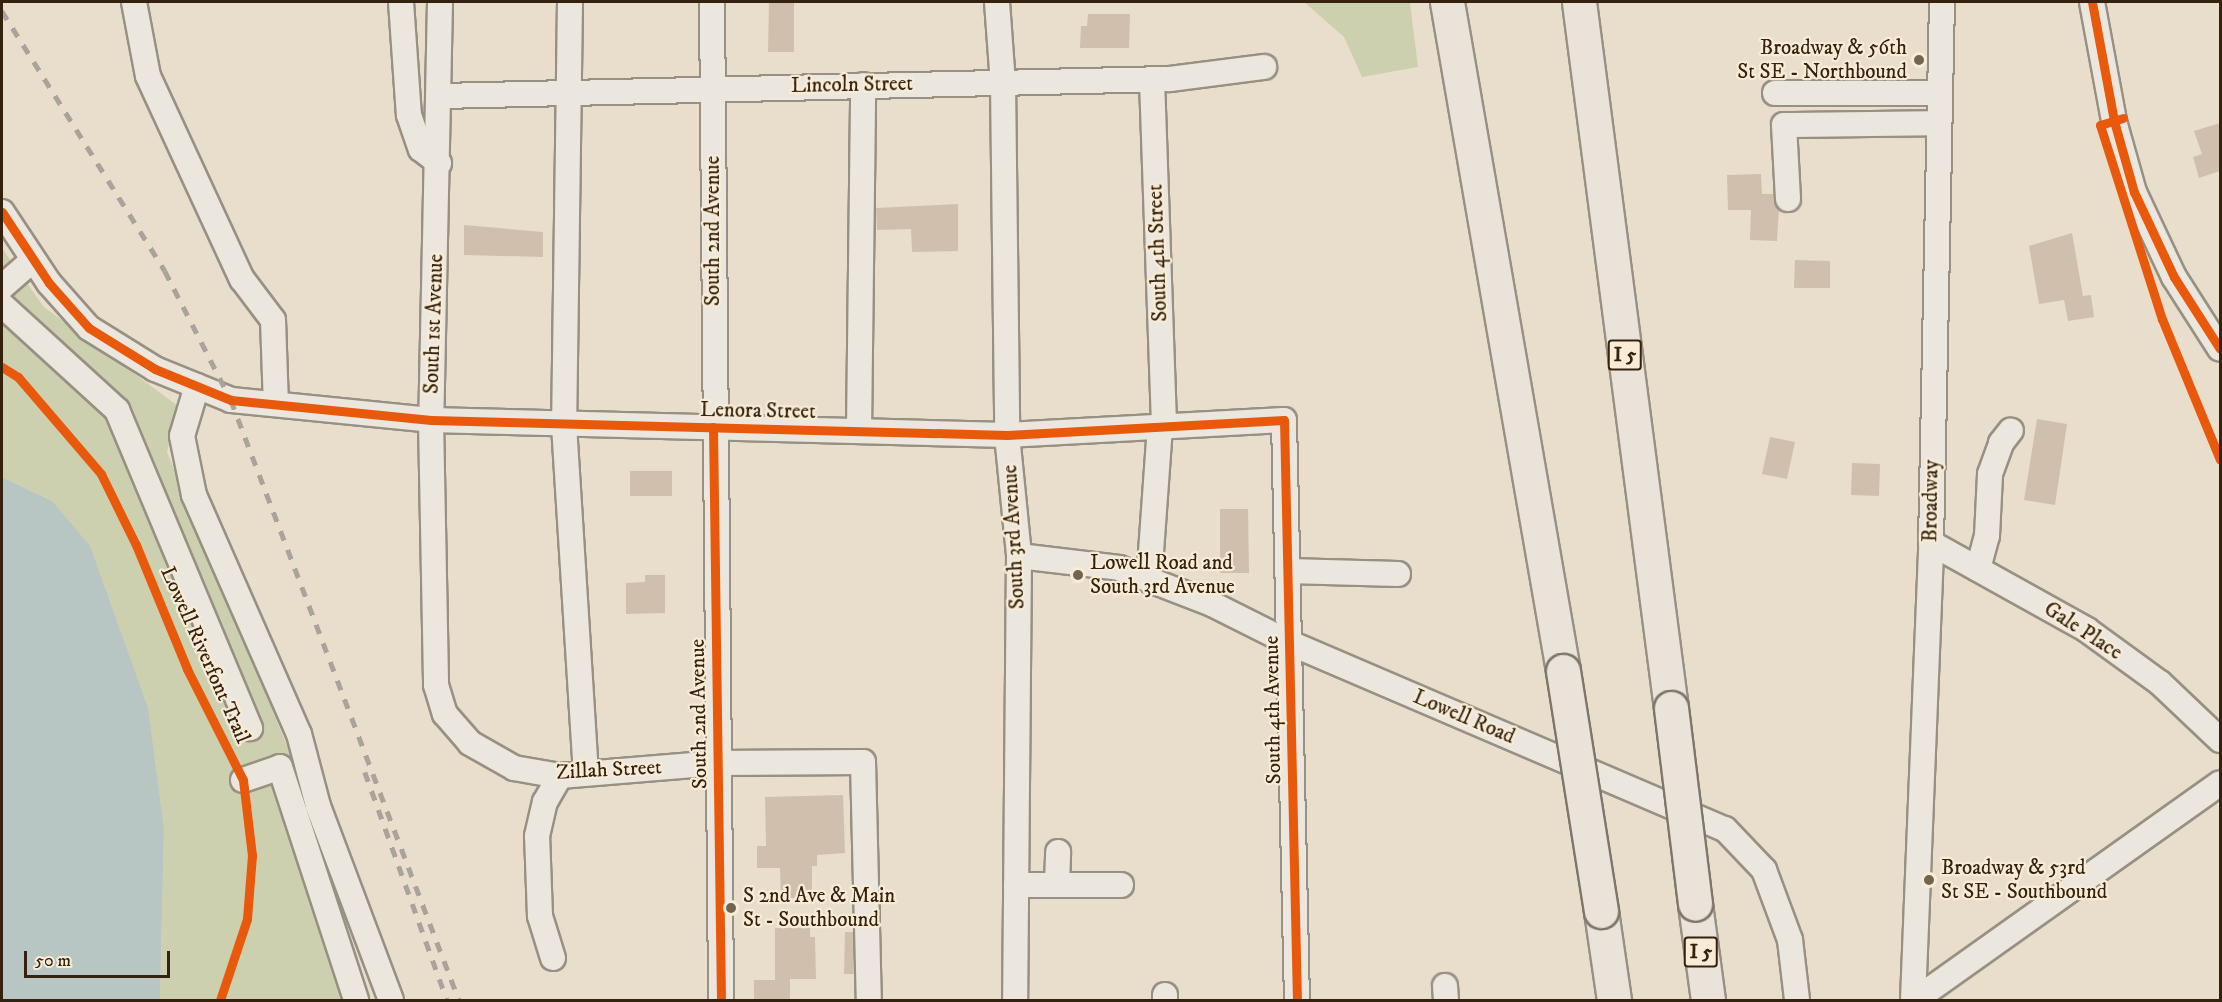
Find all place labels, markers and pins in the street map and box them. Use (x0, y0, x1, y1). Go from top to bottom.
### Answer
place label: Broadway & 56th St SE - Northbound (1737, 35, 1907, 85)
marker: Broadway & 56th St SE - Northbound (1912, 53, 1926, 67)
place label: Lowell Road and South 3rd Avenue (1090, 550, 1235, 600)
marker: Lowell Road and South 3rd Avenue (1071, 568, 1085, 582)
place label: Broadway & 53rd St SE - Southbound (1941, 855, 2107, 905)
marker: Broadway & 53rd St SE - Southbound (1922, 873, 1936, 887)
place label: S 2nd Ave & Main St - Southbound (743, 883, 895, 933)
marker: S 2nd Ave & Main St - Southbound (724, 901, 738, 915)

